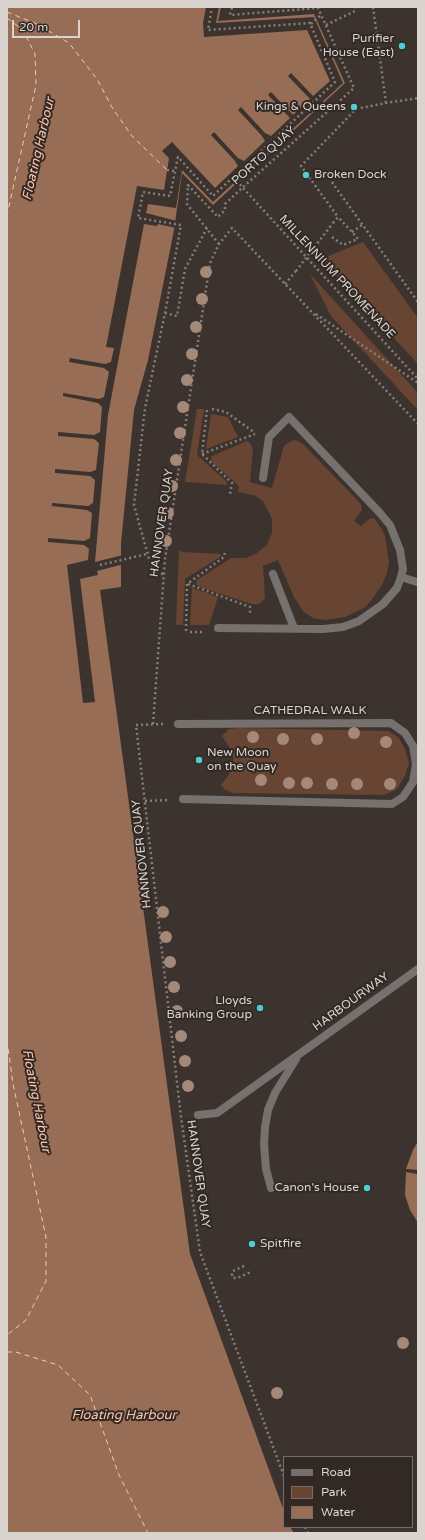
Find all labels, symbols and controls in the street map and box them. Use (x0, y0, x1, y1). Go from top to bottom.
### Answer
scale bar (14, 12, 82, 38)
text: 20 m (19, 20, 48, 34)
place label: Purifier House (East) (323, 32, 394, 60)
marker: Purifier House (East) (397, 41, 407, 51)
water label: Floating Harbour (20, 96, 58, 202)
place label: Kings & Queens (256, 100, 346, 114)
marker: Kings & Queens (349, 102, 359, 112)
street label: PORTO QUAY (229, 124, 299, 188)
place label: Broken Dock (314, 168, 387, 182)
marker: Broken Dock (301, 170, 311, 180)
street label: MILLENNIUM PROMENADE (276, 212, 398, 342)
street label: HANNOVER QUAY (147, 468, 177, 578)
street label: CATHEDRAL WALK (253, 704, 367, 718)
place label: New Moon on the Quay (207, 746, 277, 774)
marker: New Moon on the Quay (194, 755, 204, 765)
street label: HANNOVER QUAY (129, 799, 155, 909)
street label: HARBOURWAY (310, 970, 392, 1034)
place label: Lloyds Banking Group (166, 994, 252, 1022)
marker: Lloyds Banking Group (255, 1003, 265, 1013)
water label: Floating Harbour (18, 1048, 54, 1154)
street label: HANNOVER QUAY (183, 1119, 213, 1229)
place label: Canon's House (274, 1181, 359, 1195)
marker: Canon's House (362, 1183, 372, 1193)
place label: Spitfire (260, 1237, 301, 1251)
marker: Spitfire (247, 1239, 257, 1249)
water label: Floating Harbour (72, 1408, 176, 1424)
legend (283, 1456, 413, 1528)
text: Road (321, 1465, 351, 1479)
text: Park (321, 1485, 347, 1499)
text: Water (321, 1505, 355, 1519)

